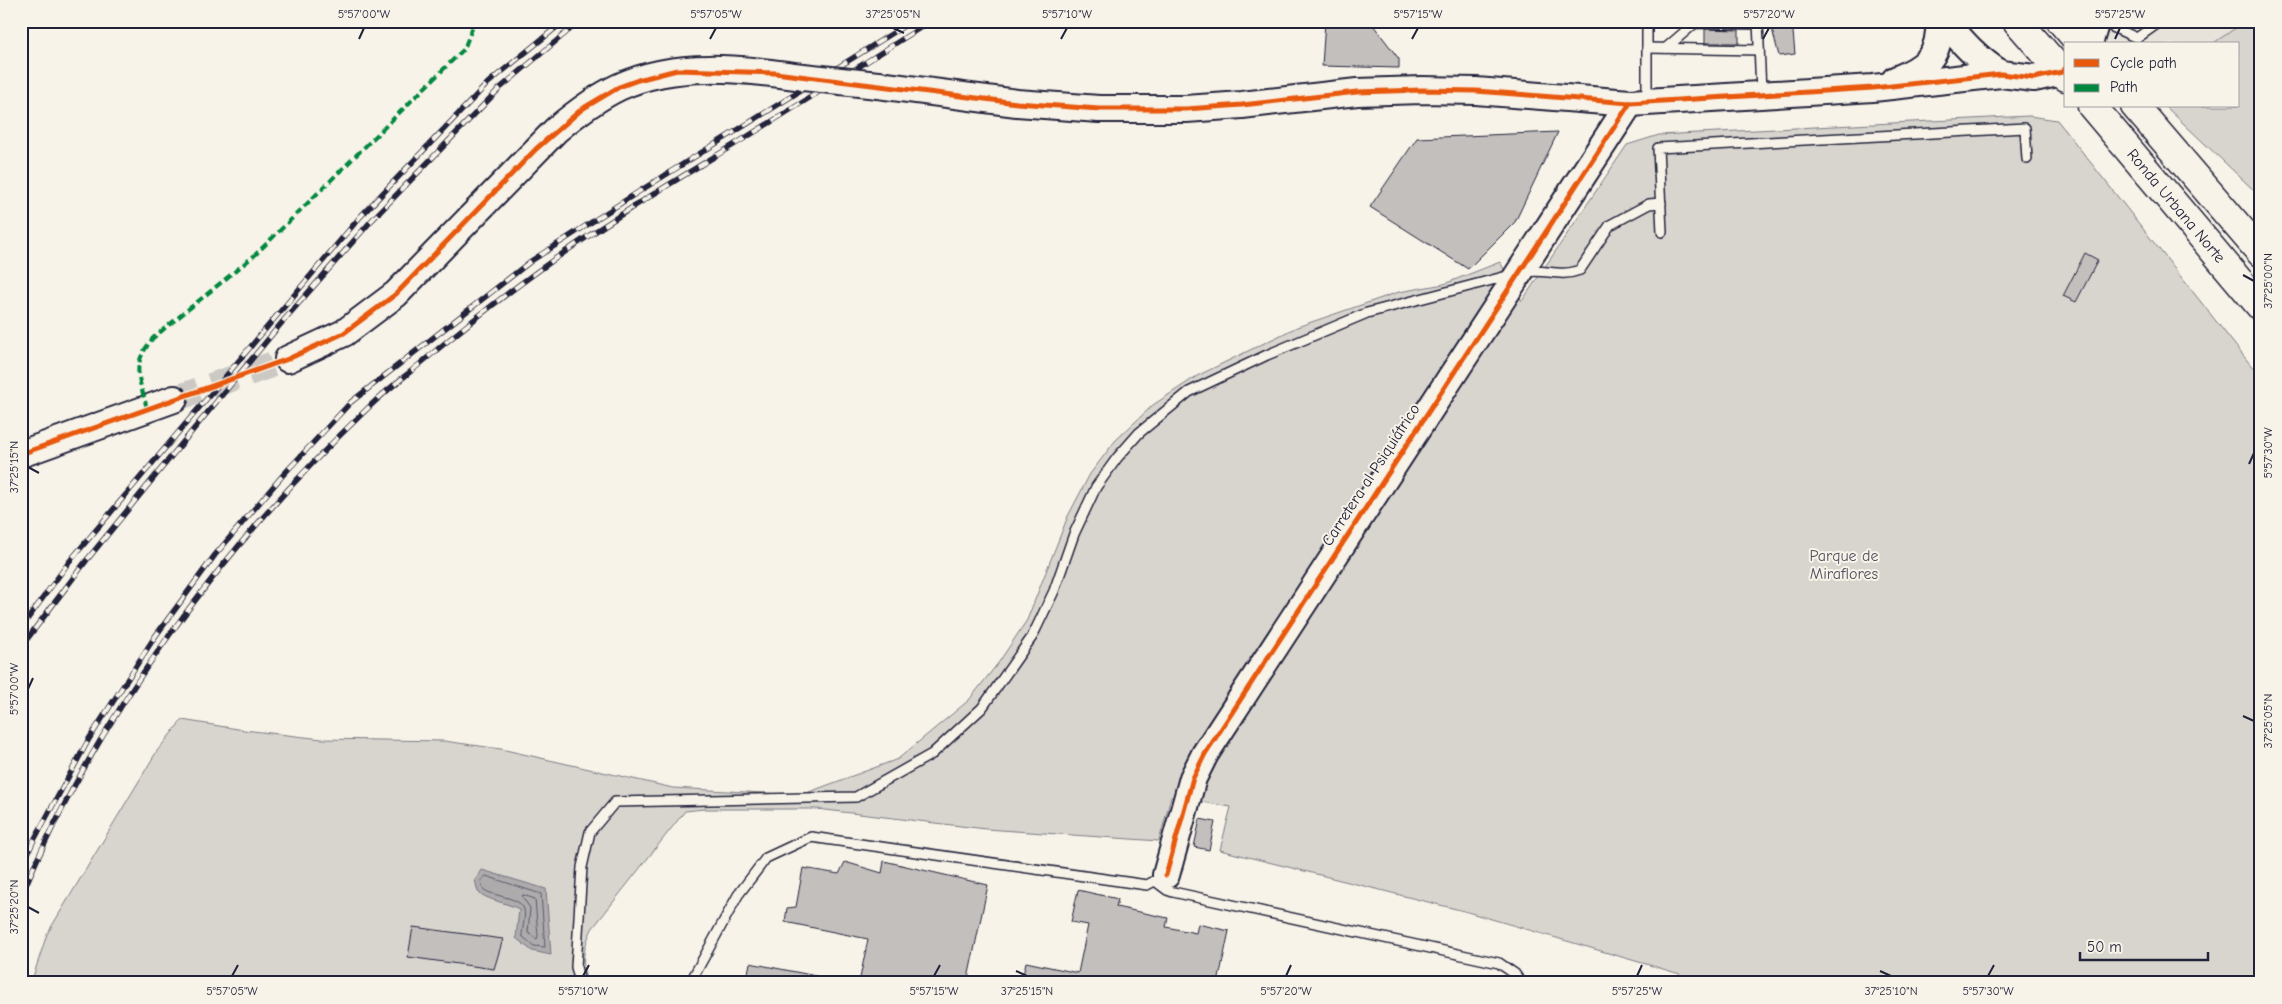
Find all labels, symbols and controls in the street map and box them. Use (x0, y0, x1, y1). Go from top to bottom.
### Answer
text: 5°57'00"W (338, 7, 391, 21)
text: 5°57'05"W (690, 7, 742, 21)
text: 37°25'05"N (866, 7, 920, 21)
text: 5°57'10"W (1042, 7, 1092, 21)
text: 5°57'15"W (1394, 7, 1443, 21)
text: 5°57'20"W (1743, 7, 1795, 21)
text: 5°57'25"W (2095, 7, 2146, 21)
legend (2064, 42, 2240, 108)
text: Cycle path (2110, 54, 2177, 72)
text: Path (2110, 78, 2138, 96)
street label: Ronda Urbana Norte (2123, 145, 2229, 267)
text: 37°25'00"N (2261, 253, 2275, 309)
street label: Carretera al Psiquiátrico (1318, 401, 1424, 549)
text: 5°57'30"W (2261, 427, 2275, 479)
text: 37°25'15"N (7, 441, 21, 493)
park label: Parque de Miraflores (1810, 547, 1879, 583)
text: 5°57'00"W (7, 662, 21, 715)
text: 37°25'05"N (2261, 694, 2275, 748)
text: 37°25'20"N (7, 880, 21, 934)
scale bar (2080, 929, 2207, 961)
text: 50 m (2087, 938, 2122, 956)
text: 5°57'05"W (206, 984, 258, 998)
text: 5°57'10"W (558, 984, 608, 998)
text: 5°57'15"W (910, 984, 959, 998)
text: 37°25'15"N (1001, 984, 1053, 998)
text: 5°57'20"W (1260, 984, 1312, 998)
text: 5°57'25"W (1612, 984, 1663, 998)
text: 37°25'10"N (1864, 984, 1918, 998)
text: 5°57'30"W (1962, 984, 2014, 998)

